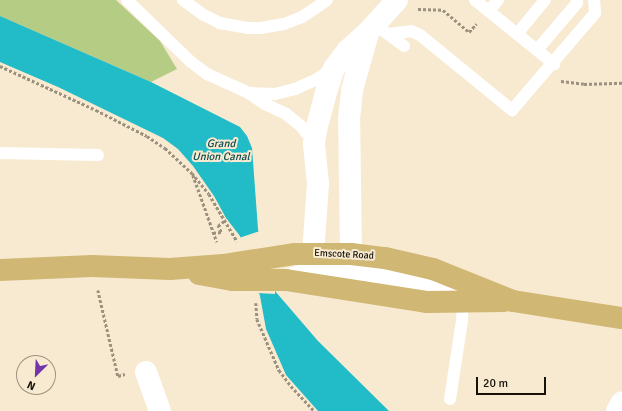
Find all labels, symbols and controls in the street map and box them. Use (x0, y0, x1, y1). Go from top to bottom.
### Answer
water label: Grand Union Canal (192, 138, 250, 164)
street label: Emscote Road (314, 247, 374, 263)
north arrow (16, 355, 56, 395)
scale bar (478, 369, 548, 395)
text: 20 m (483, 376, 508, 391)
text: N (25, 378, 37, 393)

